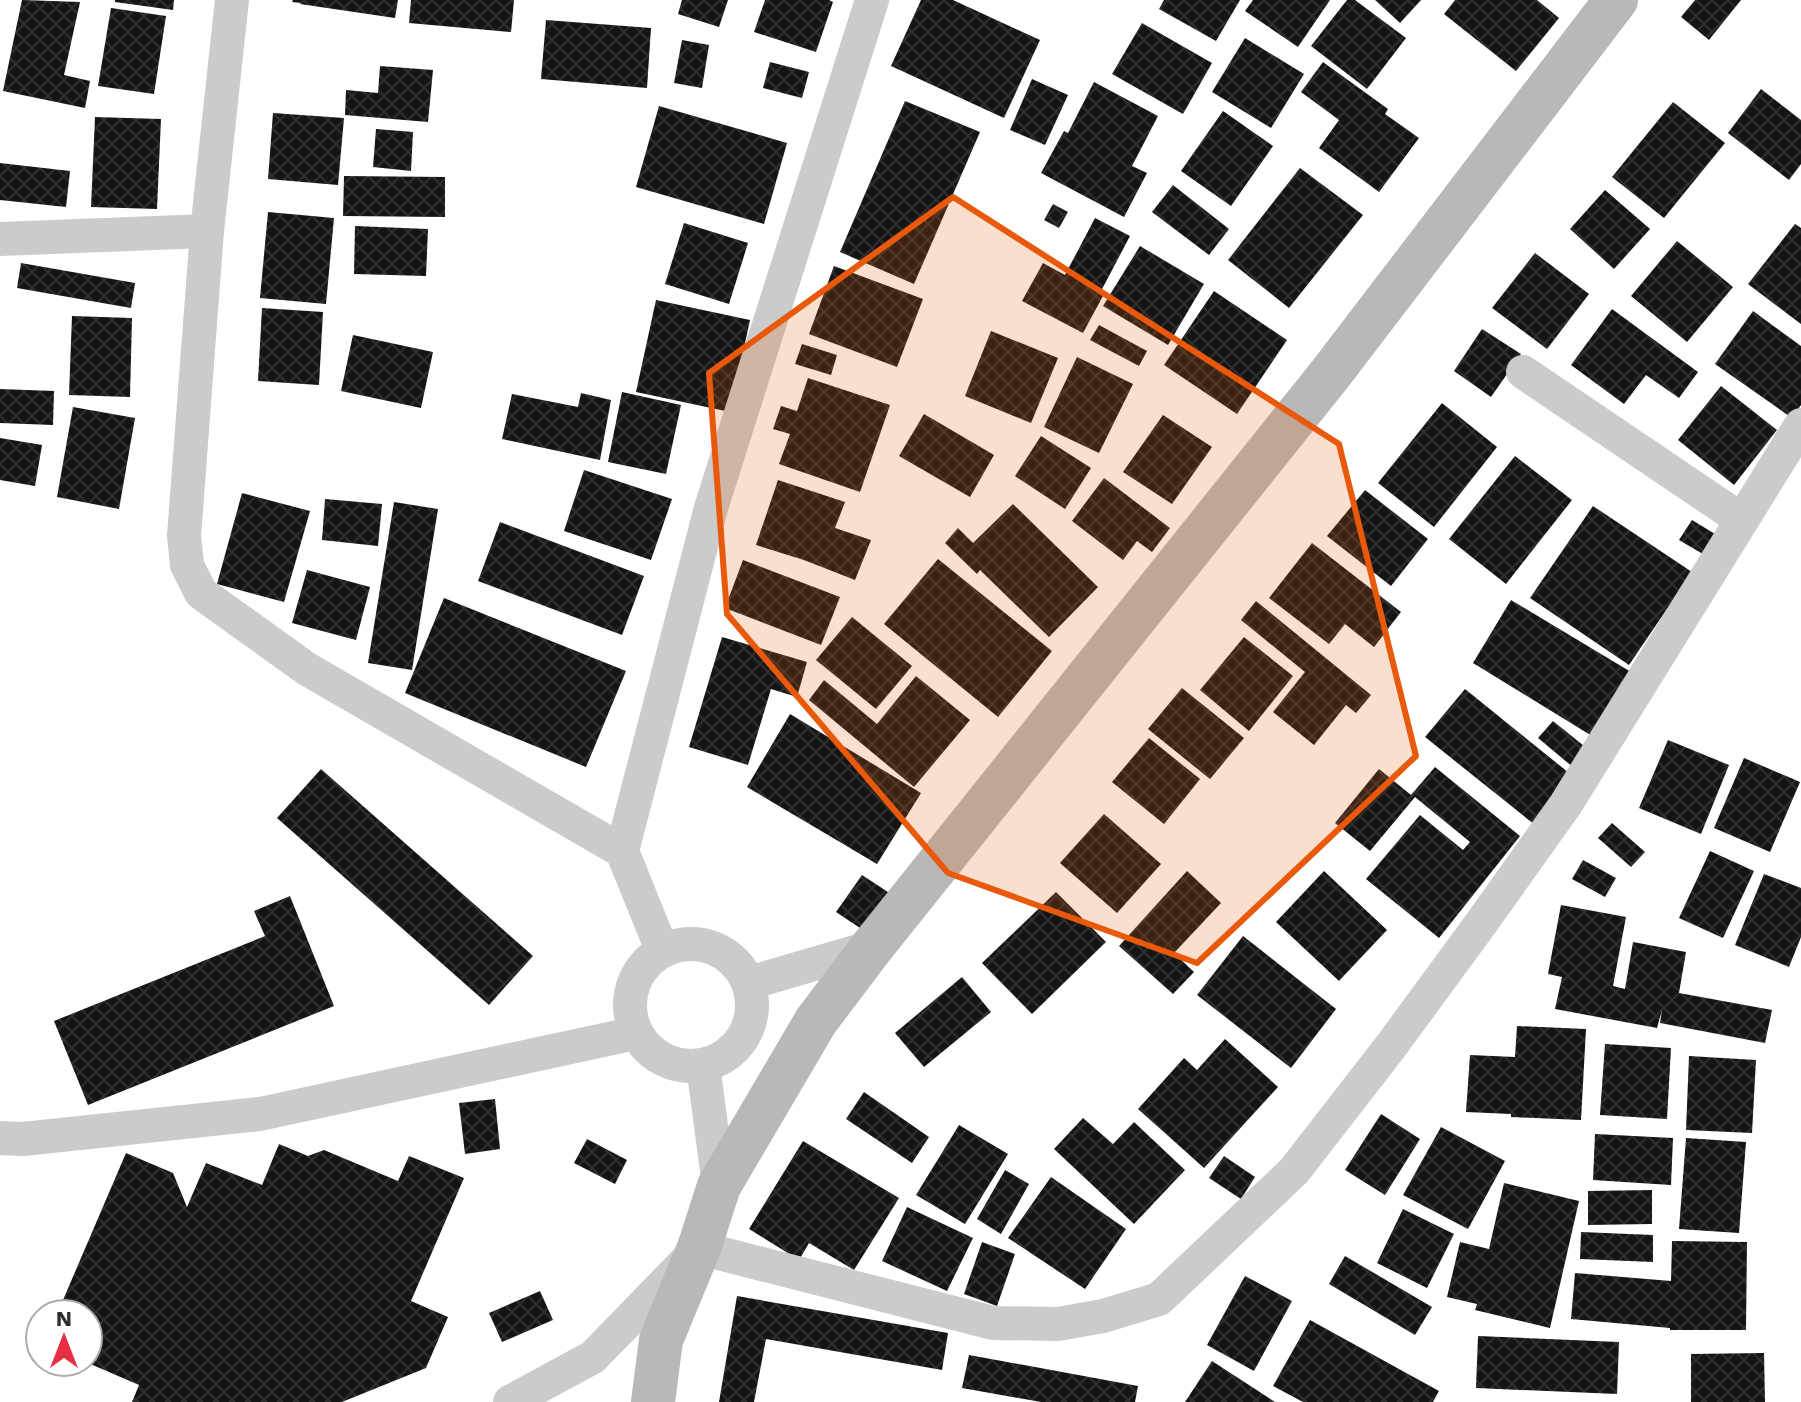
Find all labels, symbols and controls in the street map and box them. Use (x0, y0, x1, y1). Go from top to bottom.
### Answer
north arrow (24, 1298, 104, 1378)
text: N (56, 1306, 72, 1331)

